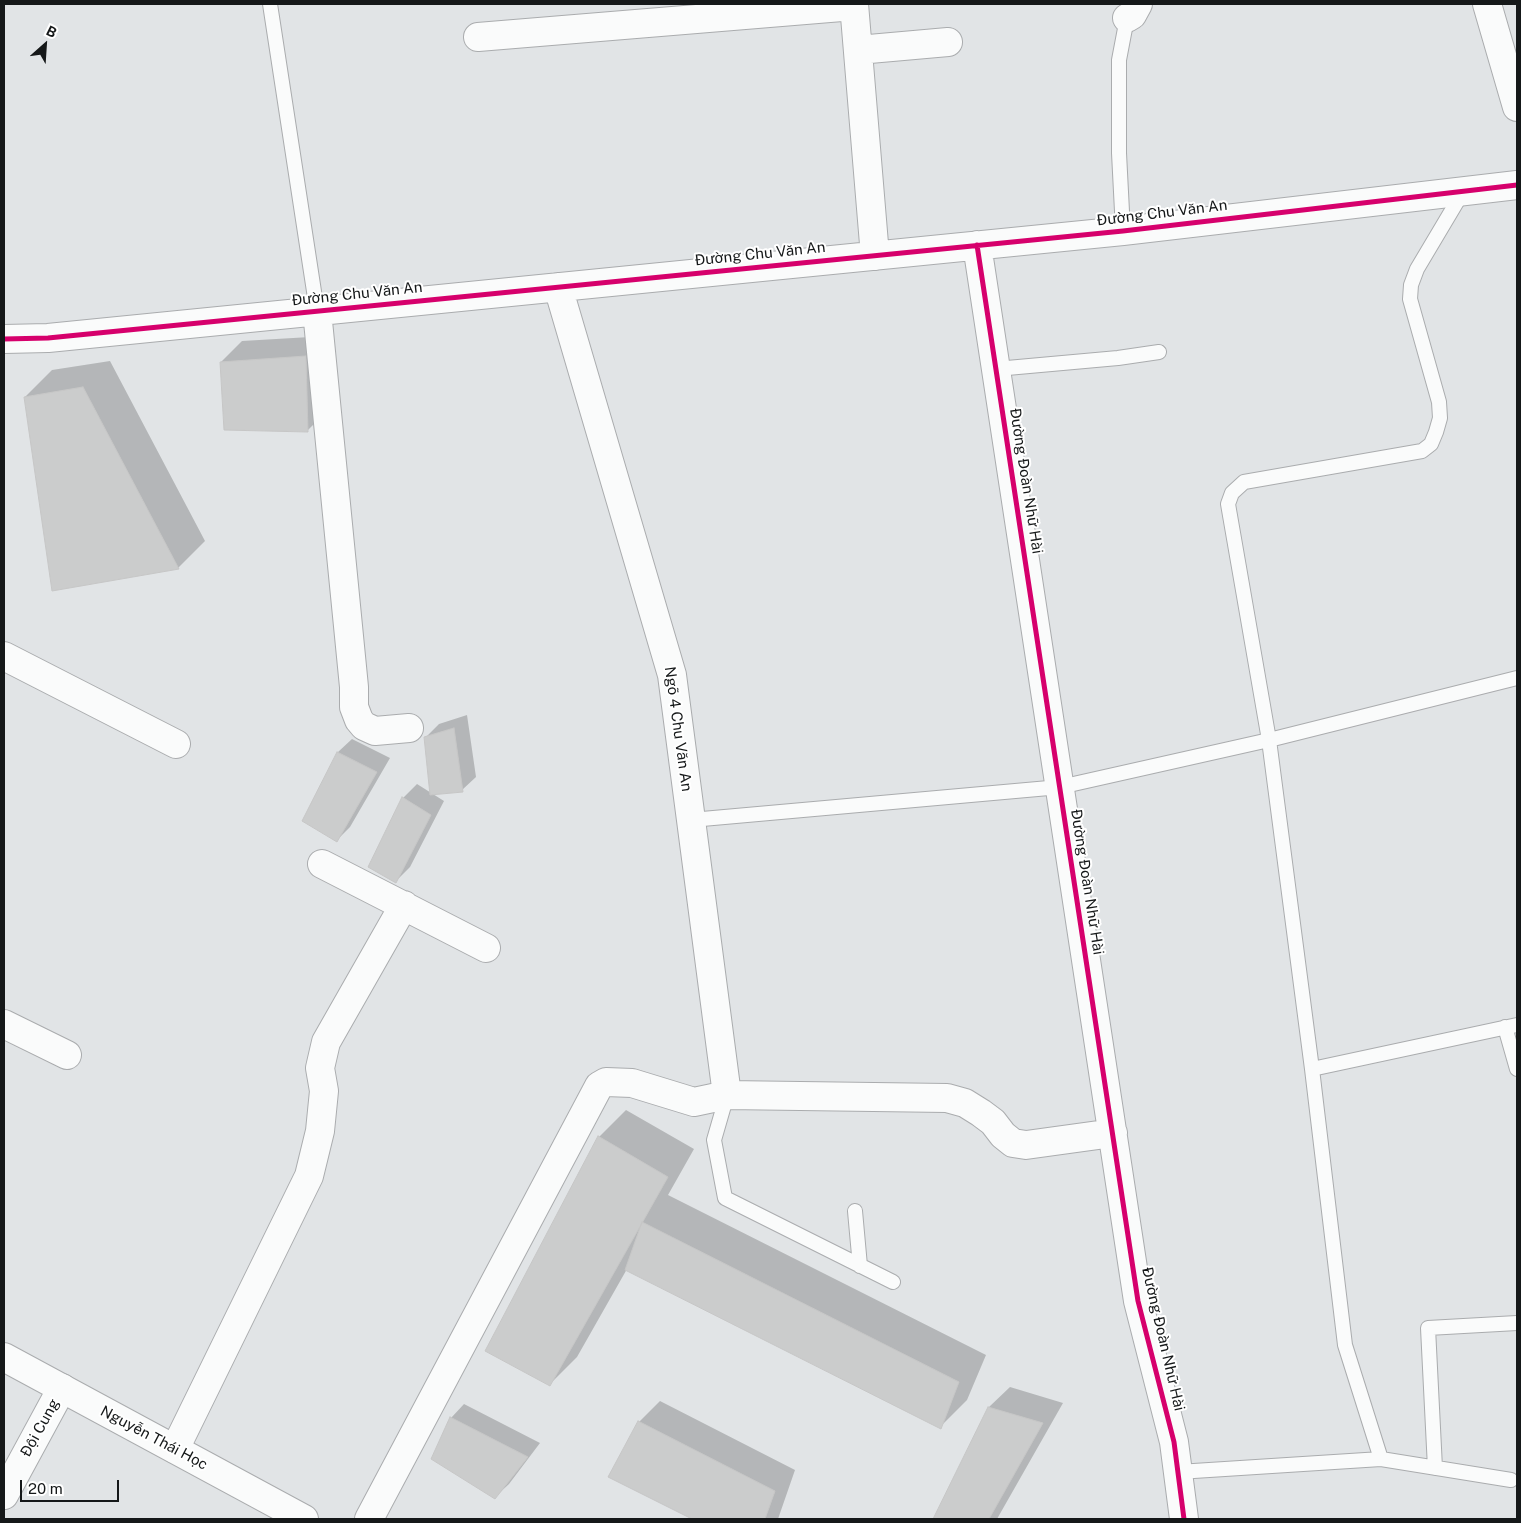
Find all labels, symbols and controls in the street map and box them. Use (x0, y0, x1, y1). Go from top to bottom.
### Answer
north arrow (20, 20, 70, 70)
text: B (44, 22, 59, 41)
street label: Đường Chu Văn An (1096, 196, 1228, 230)
street label: Đường Chu Văn An (694, 238, 826, 270)
street label: Đường Chu Văn An (291, 278, 423, 310)
street label: Đường Đoàn Nhữ Hài (1006, 407, 1046, 555)
street label: Ngõ 4 Chu Văn An (660, 665, 696, 793)
street label: Đường Đoàn Nhữ Hài (1067, 808, 1107, 956)
street label: Đường Đoàn Nhữ Hài (1138, 1265, 1188, 1413)
street label: Đội Cung (17, 1396, 63, 1460)
street label: Nguyễn Thái Học (97, 1402, 211, 1474)
scale bar (22, 1470, 121, 1502)
text: 20 m (28, 1480, 63, 1497)

